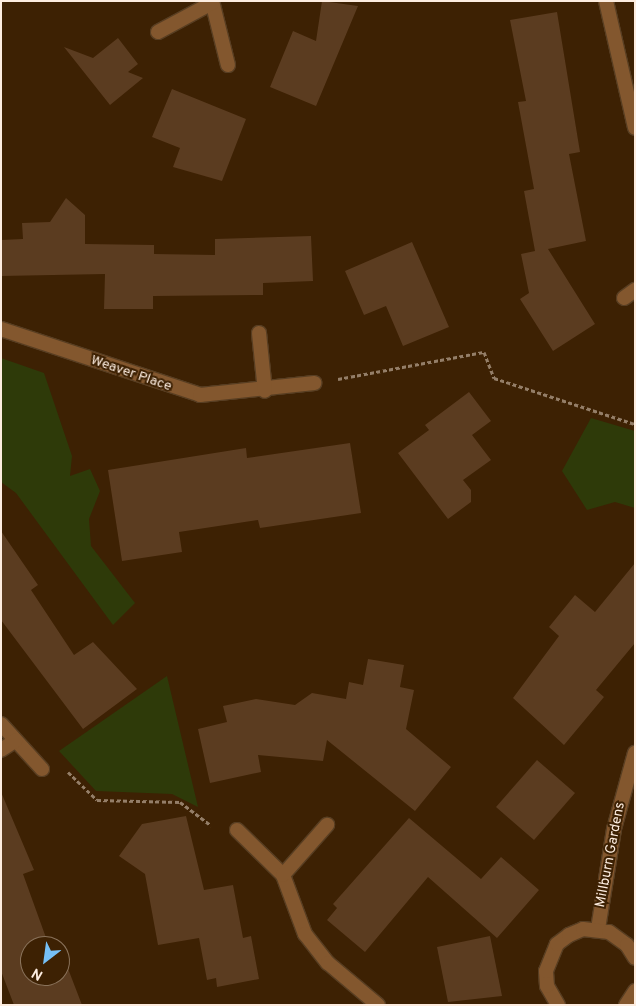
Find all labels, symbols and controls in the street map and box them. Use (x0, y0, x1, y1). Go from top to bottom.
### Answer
street label: Weaver Place (88, 352, 174, 396)
street label: Millburn Gardens (593, 801, 629, 909)
north arrow (20, 936, 70, 986)
text: N (29, 964, 46, 983)

